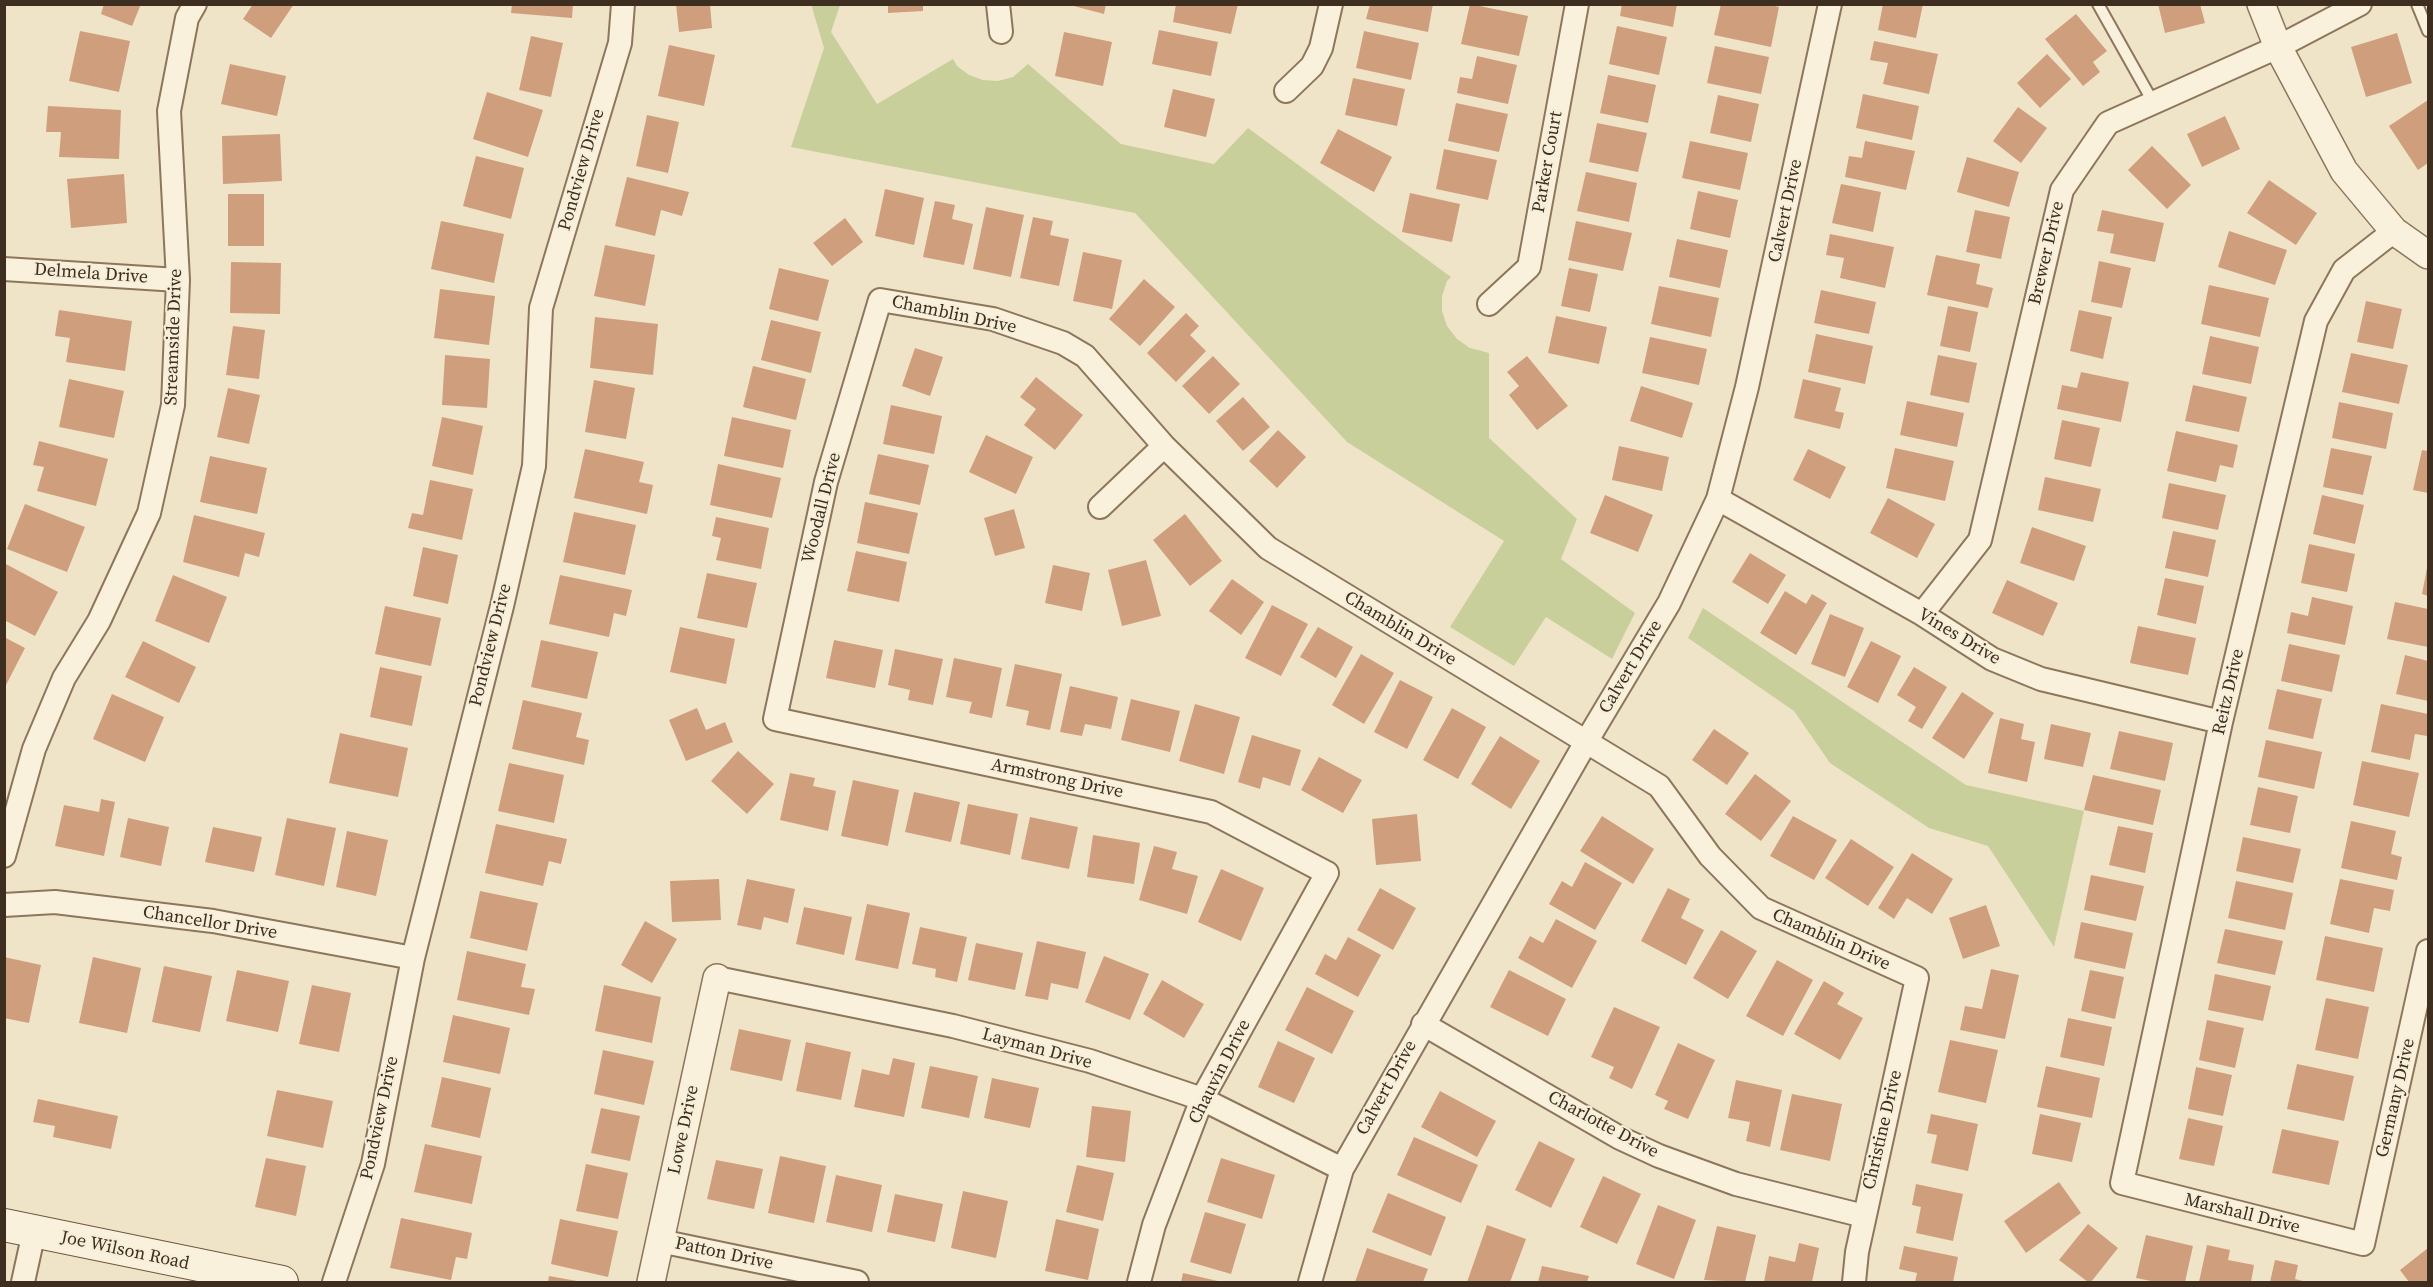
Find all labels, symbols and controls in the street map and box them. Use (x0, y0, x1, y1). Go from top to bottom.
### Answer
street label: Pondview Drive (554, 107, 610, 233)
street label: Parker Court (1528, 109, 1568, 215)
street label: Calvert Drive (1765, 157, 1807, 265)
street label: Brewer Drive (2025, 199, 2069, 307)
street label: Delmela Drive (33, 259, 149, 289)
street label: Streamside Drive (161, 268, 187, 406)
street label: Chamblin Drive (890, 291, 1018, 339)
street label: Woodall Drive (798, 450, 846, 566)
street label: Pondview Drive (465, 581, 517, 709)
street label: Chamblin Drive (1340, 587, 1460, 671)
street label: Vines Drive (1914, 604, 2004, 670)
street label: Calvert Drive (1595, 616, 1667, 718)
street label: Reitz Drive (2209, 647, 2249, 737)
street label: Armstrong Drive (989, 754, 1125, 804)
street label: Chancellor Drive (141, 902, 279, 944)
street label: Chamblin Drive (1769, 904, 1893, 976)
street label: Chauvin Drive (1184, 1016, 1256, 1128)
street label: Layman Drive (980, 1024, 1094, 1074)
street label: Germany Drive (2372, 1036, 2420, 1160)
street label: Calvert Drive (1352, 1037, 1422, 1139)
street label: Pondview Drive (356, 1054, 404, 1182)
street label: Christine Drive (1859, 1068, 1907, 1192)
street label: Lowe Drive (664, 1083, 704, 1177)
street label: Charlotte Drive (1544, 1087, 1662, 1163)
street label: Marshall Drive (2182, 1189, 2302, 1239)
street label: Joe Wilson Road (59, 1227, 191, 1275)
street label: Patton Drive (673, 1233, 775, 1275)

